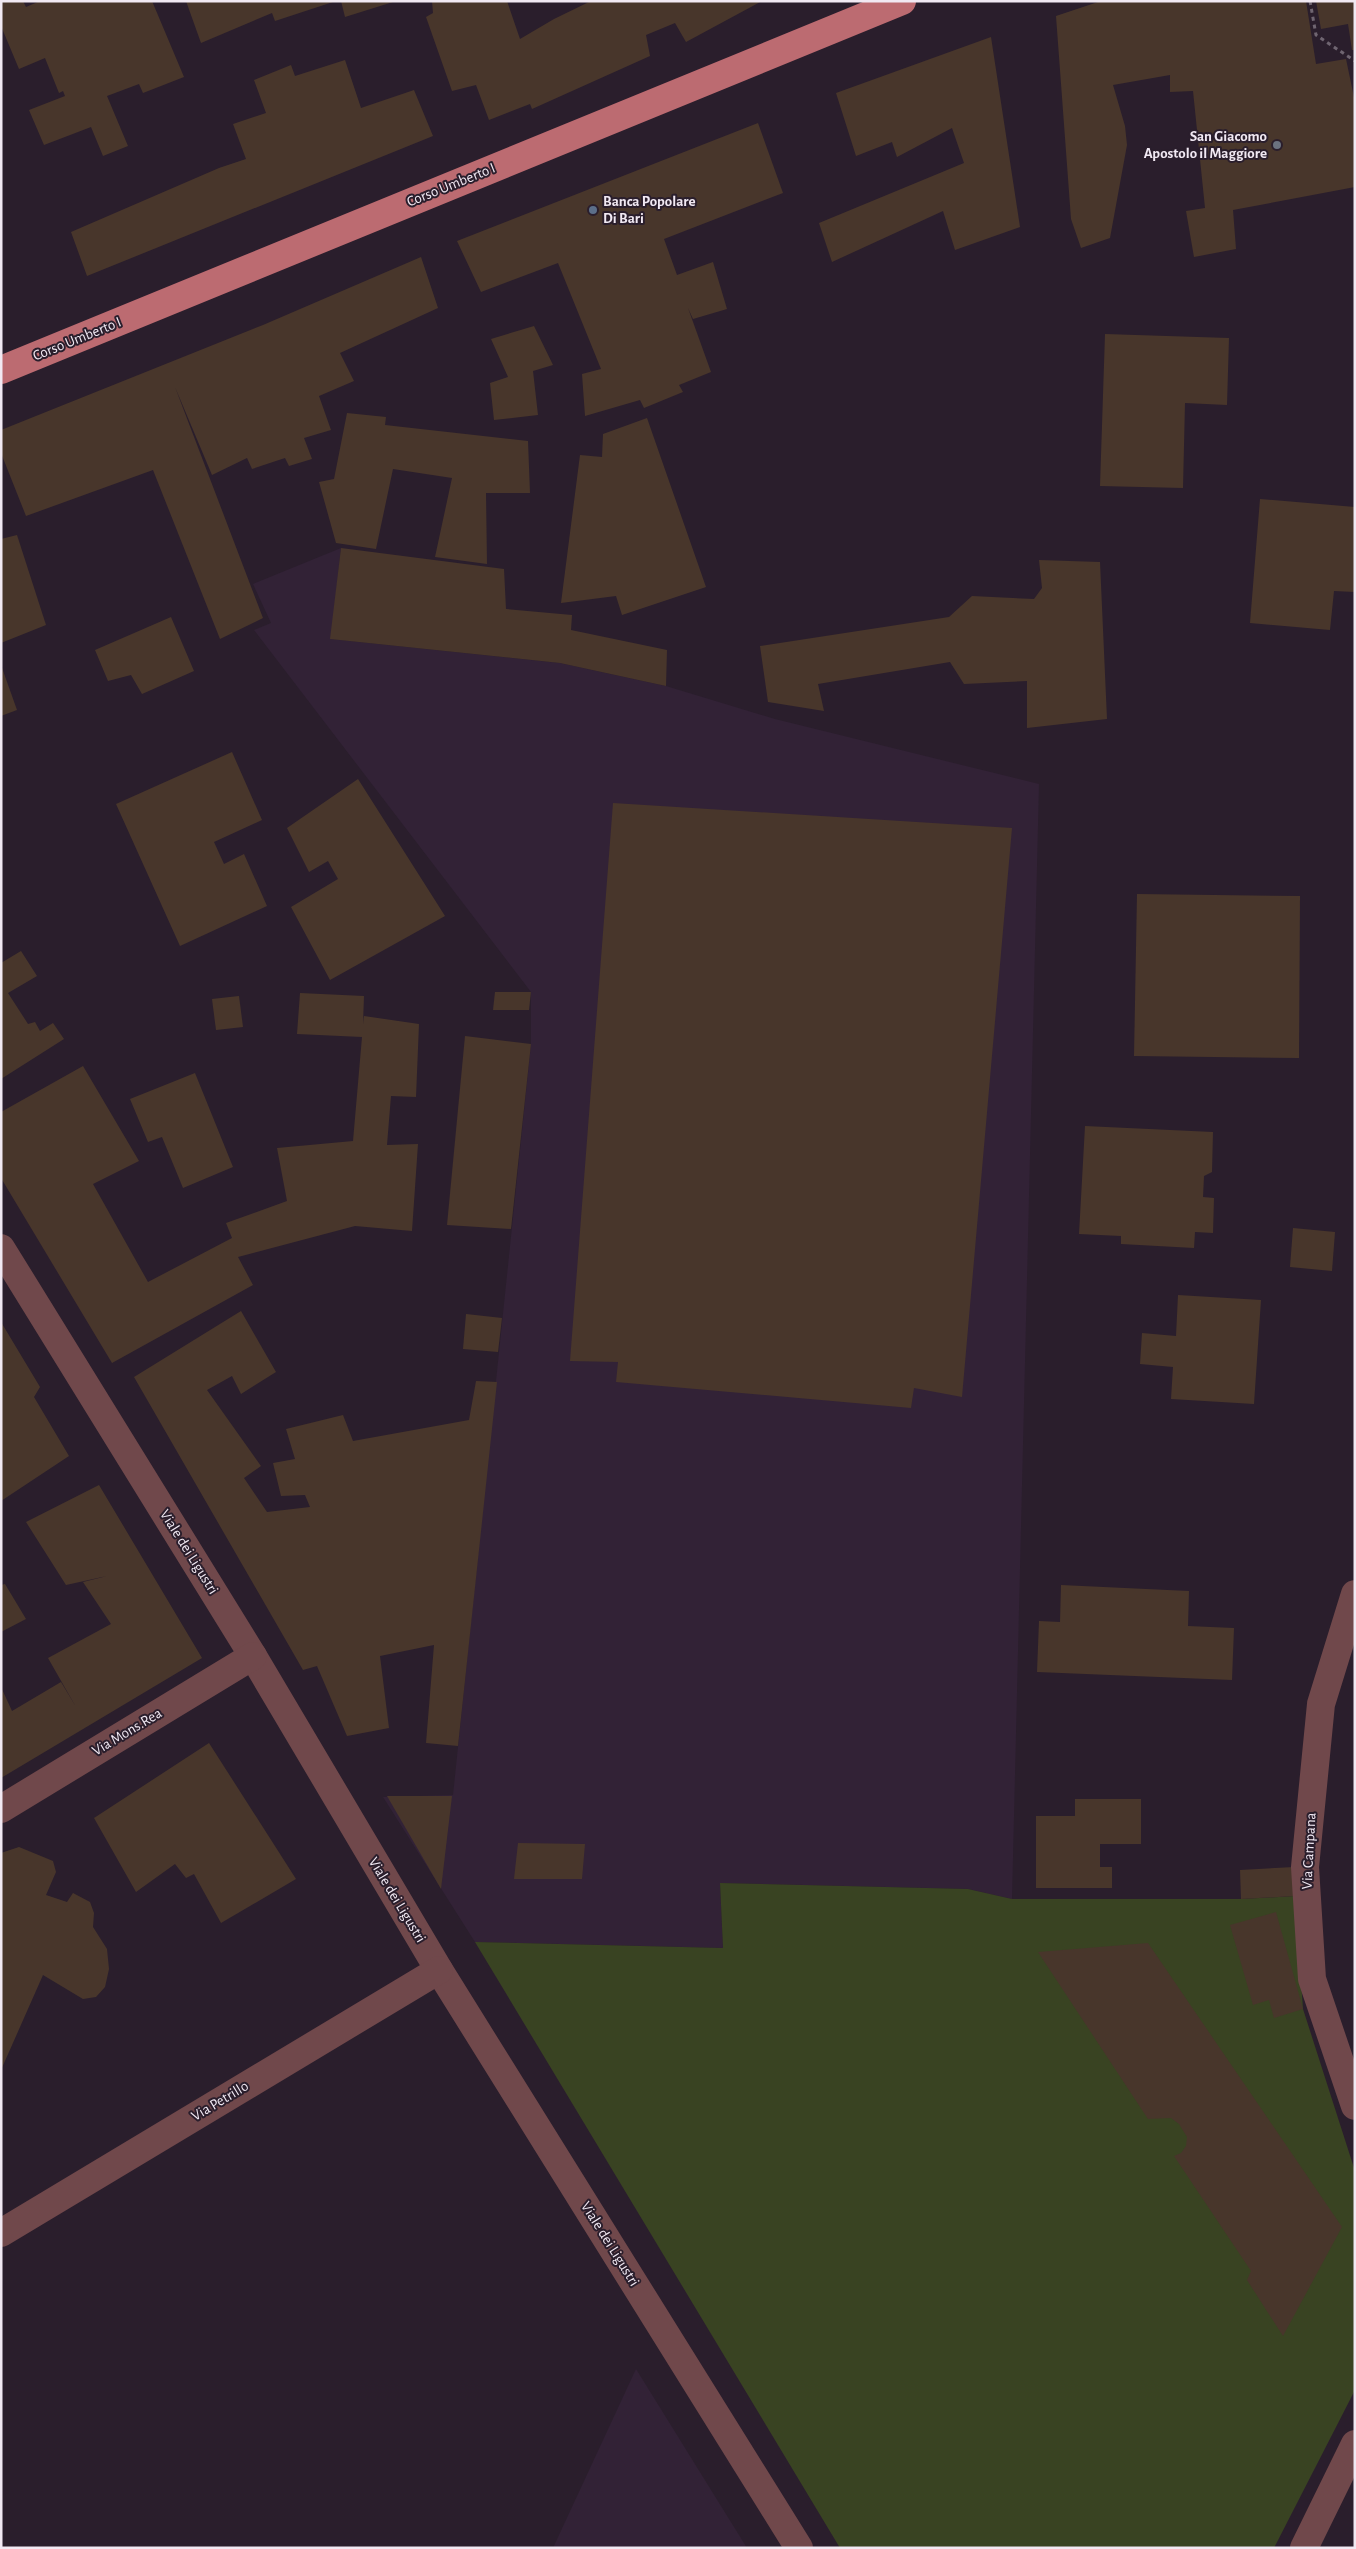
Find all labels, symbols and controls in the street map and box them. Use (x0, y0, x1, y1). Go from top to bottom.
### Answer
place label: San Giacomo Apostolo il Maggiore (1144, 129, 1267, 161)
marker: San Giacomo Apostolo il Maggiore (1271, 139, 1283, 151)
street label: Corso Umberto I (405, 160, 497, 210)
place label: Banca Popolare Di Bari (603, 194, 696, 226)
marker: Banca Popolare Di Bari (587, 204, 599, 216)
street label: Corso Umberto I (31, 314, 123, 364)
street label: Viale dei Ligustri (157, 1507, 221, 1597)
street label: Via Mons.Rea (90, 1705, 165, 1759)
street label: Via Campana (1299, 1812, 1319, 1890)
street label: Viale dei Ligustri (366, 1855, 428, 1945)
street label: Via Petrillo (189, 2078, 251, 2124)
street label: Viale dei Ligustri (578, 2199, 642, 2289)

